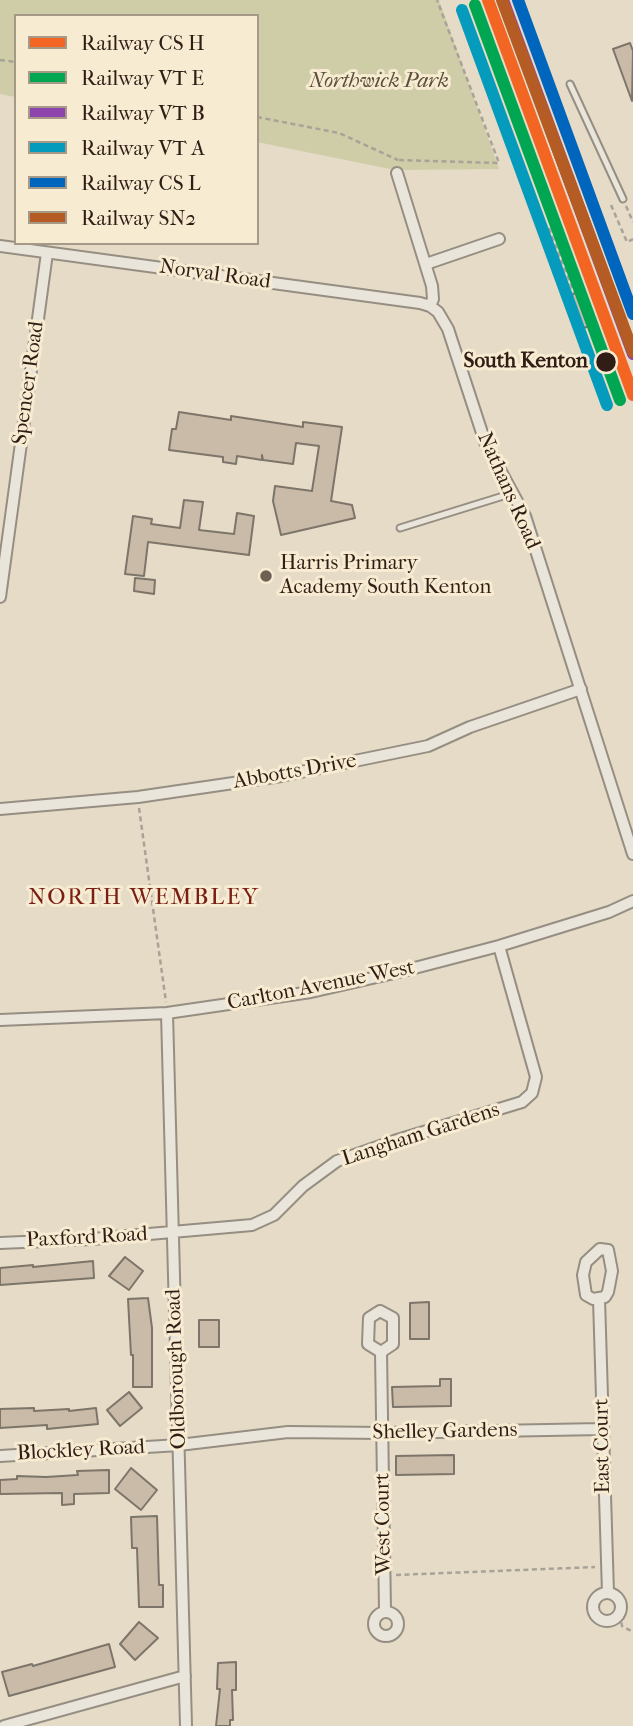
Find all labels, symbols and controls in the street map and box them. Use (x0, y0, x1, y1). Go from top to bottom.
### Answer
legend (14, 14, 259, 245)
text: Railway CS H (81, 31, 205, 55)
text: Railway VT E (81, 66, 204, 90)
park label: Northwick Park (309, 69, 449, 95)
text: Railway VT B (81, 101, 205, 125)
text: Railway VT A (81, 136, 205, 160)
text: Railway CS L (81, 171, 201, 195)
text: Railway SN2 (81, 206, 196, 230)
street label: Norval Road (158, 255, 272, 295)
street label: Spencer Road (8, 320, 50, 446)
place label: South Kenton (464, 349, 588, 375)
marker: South Kenton (594, 350, 618, 374)
street label: Nathans Road (471, 429, 545, 553)
place label: Harris Primary Academy South Kenton (280, 551, 491, 601)
marker: Harris Primary Academy South Kenton (258, 568, 274, 584)
street label: Abbotts Drive (231, 749, 359, 795)
district label: NORTH WEMBLEY (30, 884, 258, 912)
street label: Carlton Avenue West (225, 955, 417, 1017)
street label: Langham Gardens (339, 1098, 503, 1172)
street label: Paxford Road (26, 1222, 148, 1254)
street label: Oldborough Road (162, 1288, 192, 1450)
street label: East Court (590, 1398, 616, 1494)
street label: Shelley Gardens (372, 1418, 518, 1446)
street label: Blockley Road (16, 1435, 146, 1467)
street label: West Court (371, 1473, 397, 1575)

